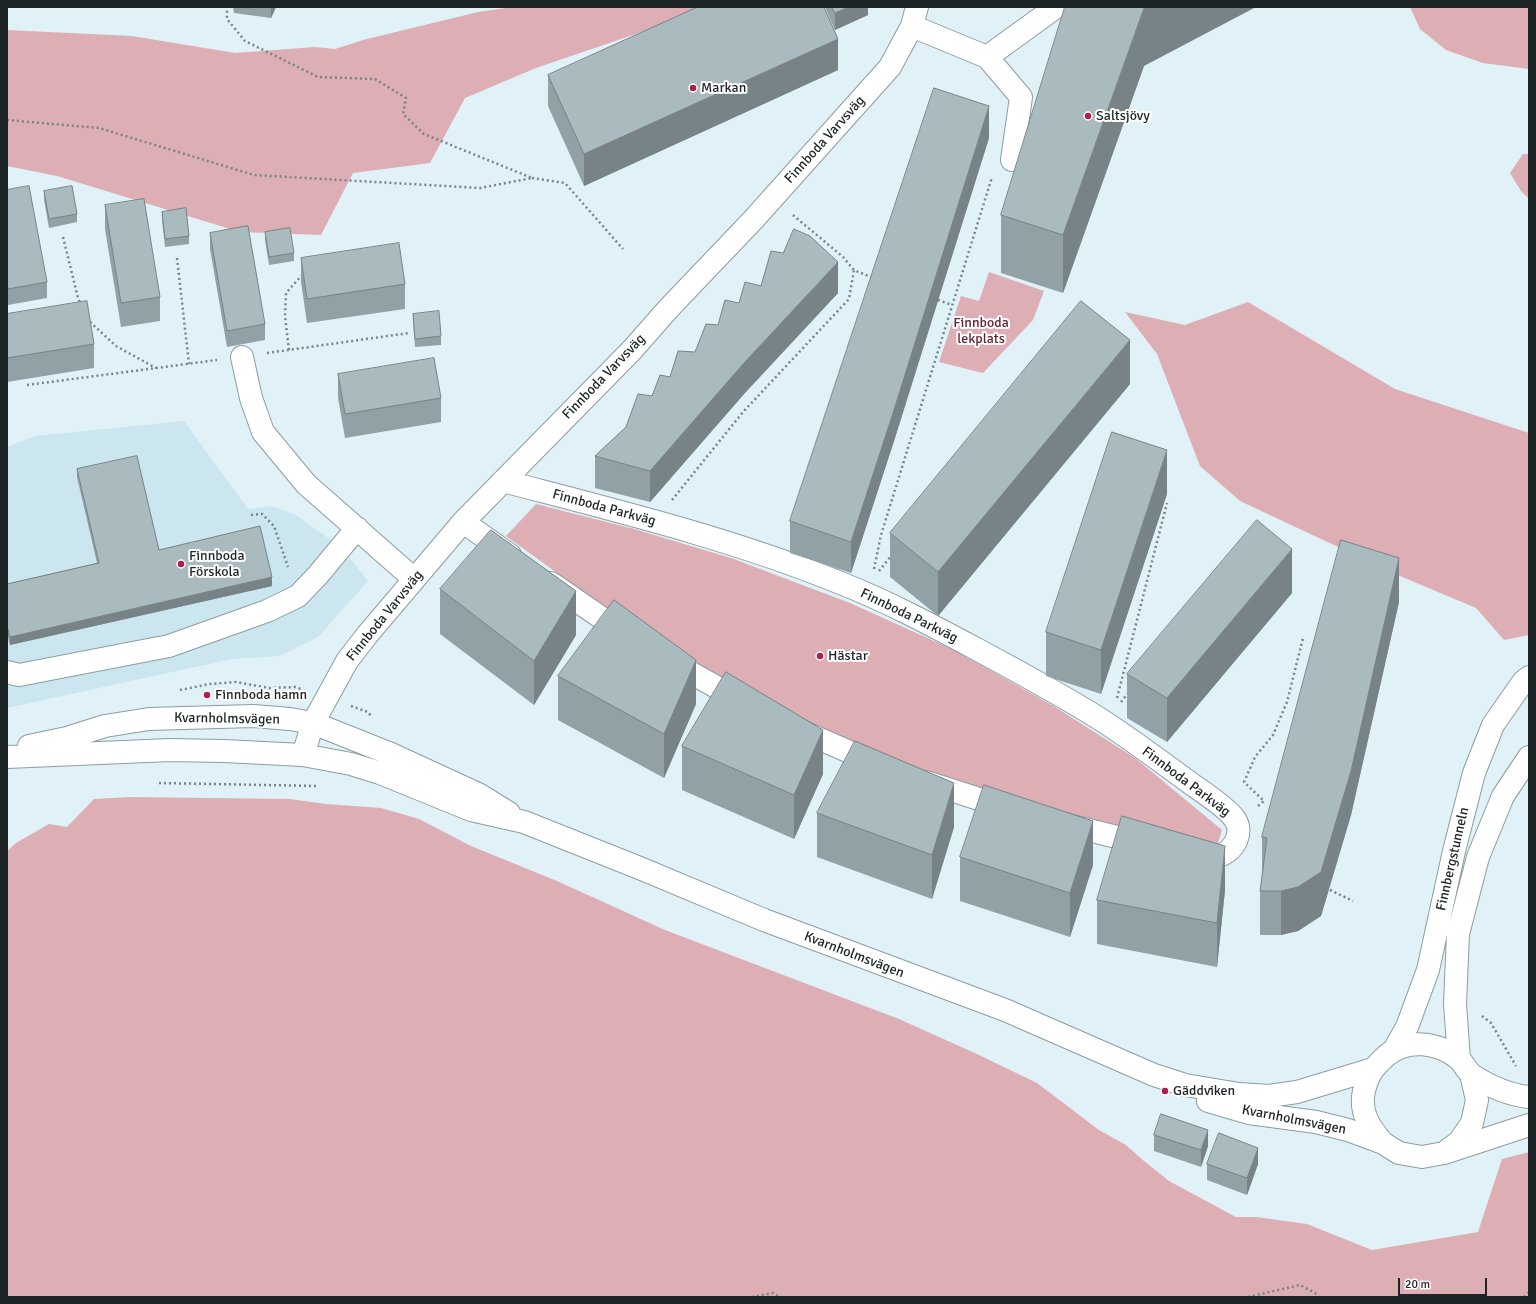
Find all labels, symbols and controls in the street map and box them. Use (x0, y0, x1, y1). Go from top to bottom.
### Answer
place label: Markan (701, 80, 746, 96)
marker: Markan (688, 83, 698, 93)
street label: Finnboda Varvsväg (781, 93, 869, 187)
place label: Saltsjövy (1096, 108, 1150, 124)
marker: Saltsjövy (1083, 111, 1093, 121)
park label: Finnboda lekplats (953, 315, 1009, 348)
street label: Finnboda Varvsväg (559, 331, 649, 423)
street label: Finnboda Parkväg (550, 486, 658, 530)
place label: Finnboda Förskola (189, 548, 245, 580)
marker: Finnboda Förskola (176, 559, 186, 569)
street label: Finnboda Varvsväg (343, 567, 427, 665)
street label: Finnboda Parkväg (858, 585, 960, 647)
place label: Hästar (828, 648, 868, 664)
marker: Hästar (815, 651, 825, 661)
place label: Finnboda hamn (215, 687, 307, 703)
marker: Finnboda hamn (202, 690, 212, 700)
street label: Kvarnholmsvägen (174, 710, 280, 728)
street label: Finnboda Parkväg (1138, 743, 1234, 821)
street label: Finnbergstunneln (1433, 806, 1473, 912)
street label: Kvarnholmsvägen (802, 928, 906, 982)
place label: Gäddviken (1173, 1083, 1235, 1099)
marker: Gäddviken (1160, 1086, 1170, 1096)
street label: Kvarnholmsvägen (1240, 1102, 1348, 1138)
scale bar (1400, 1270, 1489, 1296)
text: 20 m (1405, 1277, 1430, 1292)

